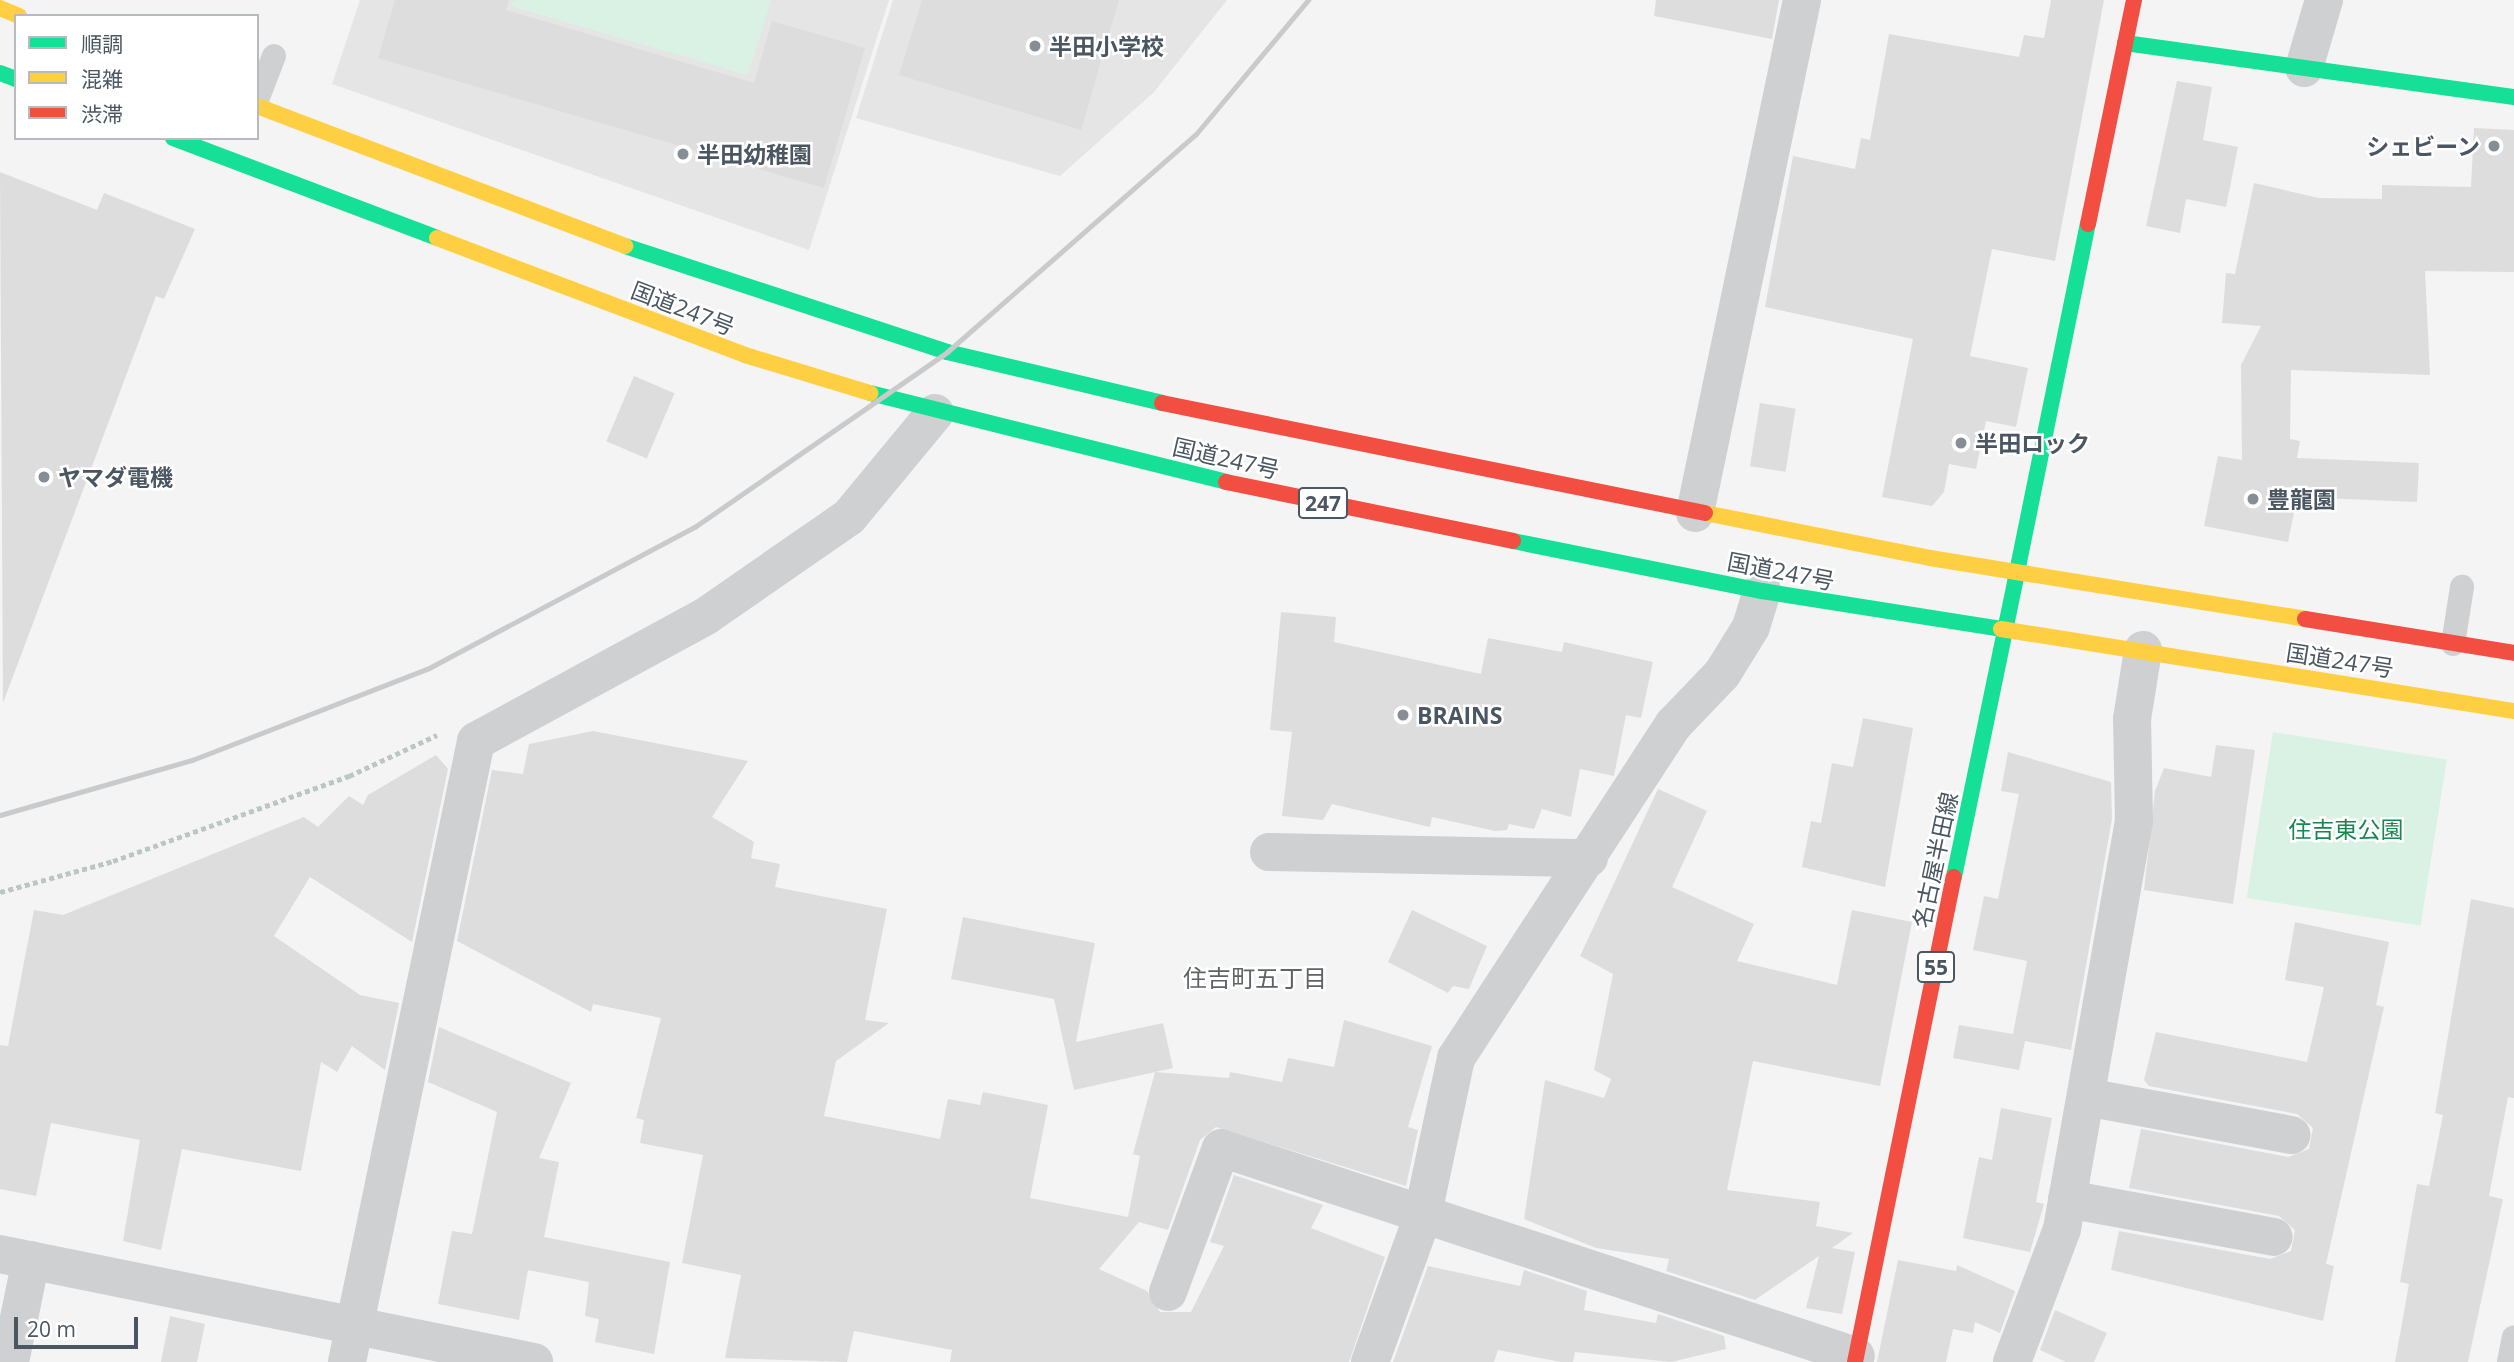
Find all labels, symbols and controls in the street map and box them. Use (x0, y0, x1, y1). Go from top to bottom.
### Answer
legend (14, 14, 259, 140)
text: 順調 (81, 30, 123, 58)
place label: 半田小学校 (1049, 32, 1164, 60)
marker: 半田小学校 (1027, 38, 1043, 54)
text: 混雑 (81, 65, 123, 93)
text: 渋滞 (81, 100, 123, 128)
place label: シェビーン (2365, 132, 2480, 160)
marker: シェビーン (2486, 138, 2502, 154)
place label: 半田幼稚園 (697, 140, 812, 168)
marker: 半田幼稚園 (675, 146, 691, 162)
street label: 国道247号 (627, 276, 739, 340)
place label: 半田ロック (1975, 429, 2090, 457)
street label: 国道247号 (1170, 432, 1282, 484)
marker: 半田ロック (1953, 435, 1969, 451)
place label: ヤマダ電機 (58, 463, 173, 491)
marker: ヤマダ電機 (36, 469, 52, 485)
place label: 豊龍園 (2267, 485, 2336, 513)
road number: 247 (1297, 486, 1349, 520)
marker: 豊龍園 (2245, 491, 2261, 507)
street label: 国道247号 (1725, 547, 1837, 595)
street label: 国道247号 (2284, 638, 2396, 682)
place label: BRAINS (1417, 701, 1502, 729)
marker: BRAINS (1395, 707, 1411, 723)
street label: 名古屋半田線 (1907, 790, 1963, 930)
park label: 住吉東公園 (2289, 815, 2403, 843)
road number: 55 (1917, 950, 1955, 984)
district label: 住吉町五丁目 (1183, 964, 1327, 992)
scale bar (18, 1302, 142, 1346)
text: 20 m (27, 1315, 76, 1343)

